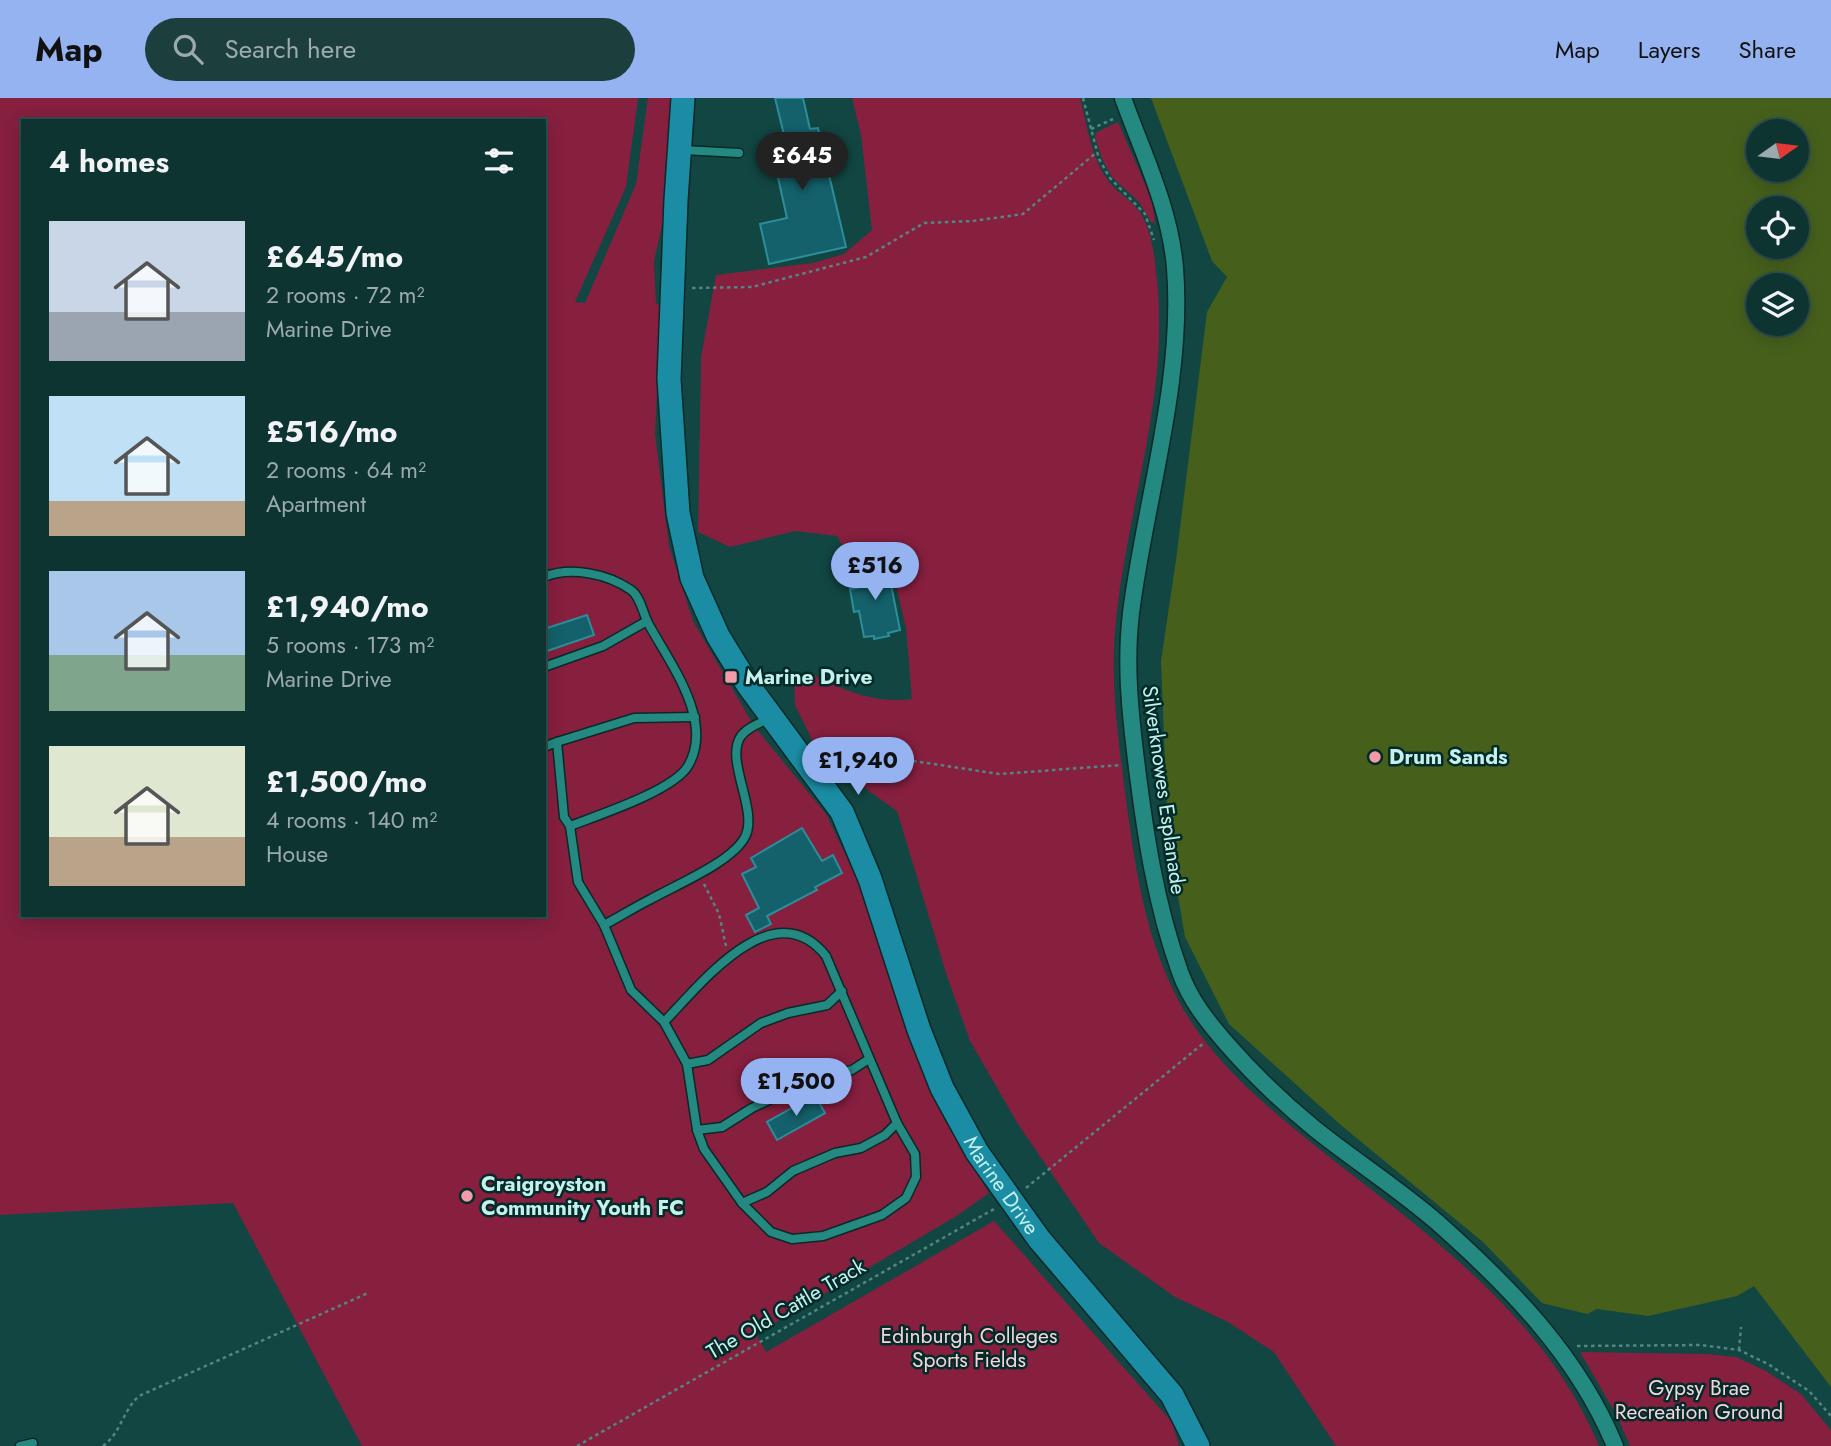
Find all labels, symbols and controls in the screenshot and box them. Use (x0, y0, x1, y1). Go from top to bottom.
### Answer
search box (145, 18, 635, 81)
text: Map (35, 26, 103, 73)
icon: search (169, 30, 207, 68)
text: Search here (225, 30, 356, 68)
text: Map (1555, 32, 1600, 67)
text: Layers (1638, 32, 1700, 67)
text: Share (1738, 32, 1796, 67)
north arrow (1746, 119, 1810, 182)
map controls (1746, 119, 1809, 336)
pin: £645 (761, 132, 843, 192)
text: £645 (772, 138, 832, 172)
text: 4 homes (49, 140, 169, 183)
icon: filters (480, 142, 518, 180)
button: locate (1746, 196, 1809, 259)
text: £645/mo (266, 235, 403, 278)
icon: home (105, 249, 189, 333)
button: layers (1746, 273, 1809, 336)
text: 2 rooms · 72 m² (266, 278, 425, 312)
text: Marine Drive (266, 312, 392, 346)
text: £516/mo (266, 410, 397, 453)
icon: home (105, 424, 189, 508)
text: 2 rooms · 64 m² (266, 453, 426, 487)
text: Apartment (266, 487, 366, 521)
pin: £516 (834, 542, 916, 602)
text: £516 (847, 548, 903, 582)
text: £1,940/mo (266, 585, 429, 628)
icon: home (105, 599, 189, 683)
text: 5 rooms · 173 m² (266, 628, 434, 662)
text: Marine Drive (266, 662, 392, 696)
place label: Marine Drive (745, 662, 872, 692)
marker: Marine Drive (723, 669, 739, 685)
street label: Silverknowes Esplanade (1134, 684, 1194, 897)
pin: £1,940 (801, 738, 915, 797)
place label: Drum Sands (1389, 742, 1508, 772)
text: £1,940 (818, 743, 898, 777)
marker: Drum Sands (1367, 749, 1383, 765)
text: £1,500/mo (266, 760, 427, 803)
icon: home (105, 774, 189, 858)
text: 4 rooms · 140 m² (266, 803, 437, 837)
text: House (266, 837, 328, 871)
pin: £1,500 (739, 1058, 853, 1118)
text: £1,500 (757, 1064, 835, 1098)
street label: Marine Drive (956, 1131, 1046, 1241)
place label: Craigroyston Community Youth FC (481, 1169, 684, 1223)
marker: Craigroyston Community Youth FC (459, 1188, 475, 1204)
street label: The Old Cattle Track (701, 1251, 872, 1367)
park label: Edinburgh Colleges Sports Fields (881, 1321, 1057, 1375)
park label: Gypsy Brae Recreation Ground (1615, 1373, 1783, 1427)

